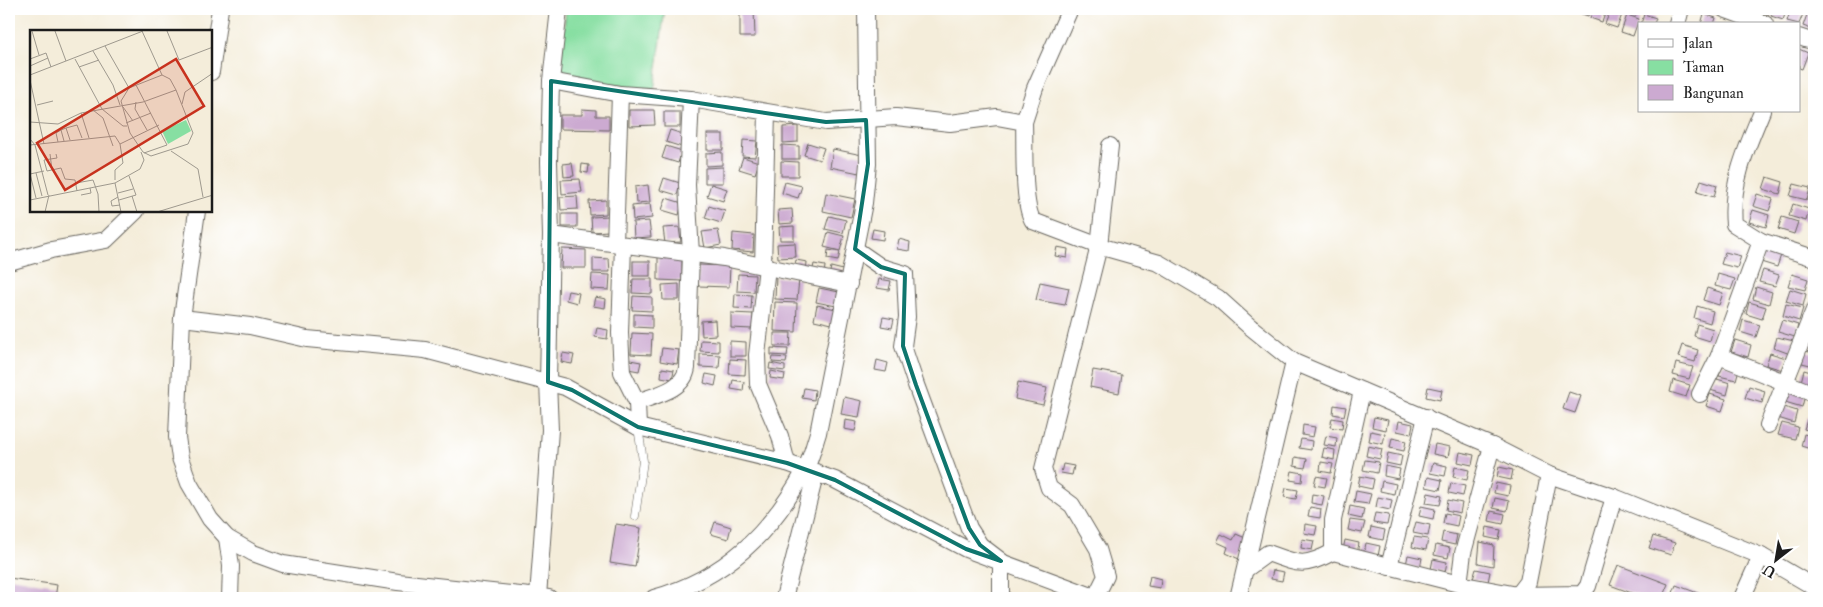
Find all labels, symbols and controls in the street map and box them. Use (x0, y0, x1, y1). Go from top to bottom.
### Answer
legend (1638, 22, 1800, 112)
inset map (30, 30, 212, 212)
text: Jalan (1682, 34, 1713, 54)
text: Taman (1683, 58, 1724, 77)
text: Bangunan (1683, 84, 1744, 103)
north arrow (1750, 534, 1800, 584)
text: U (1760, 560, 1779, 581)

